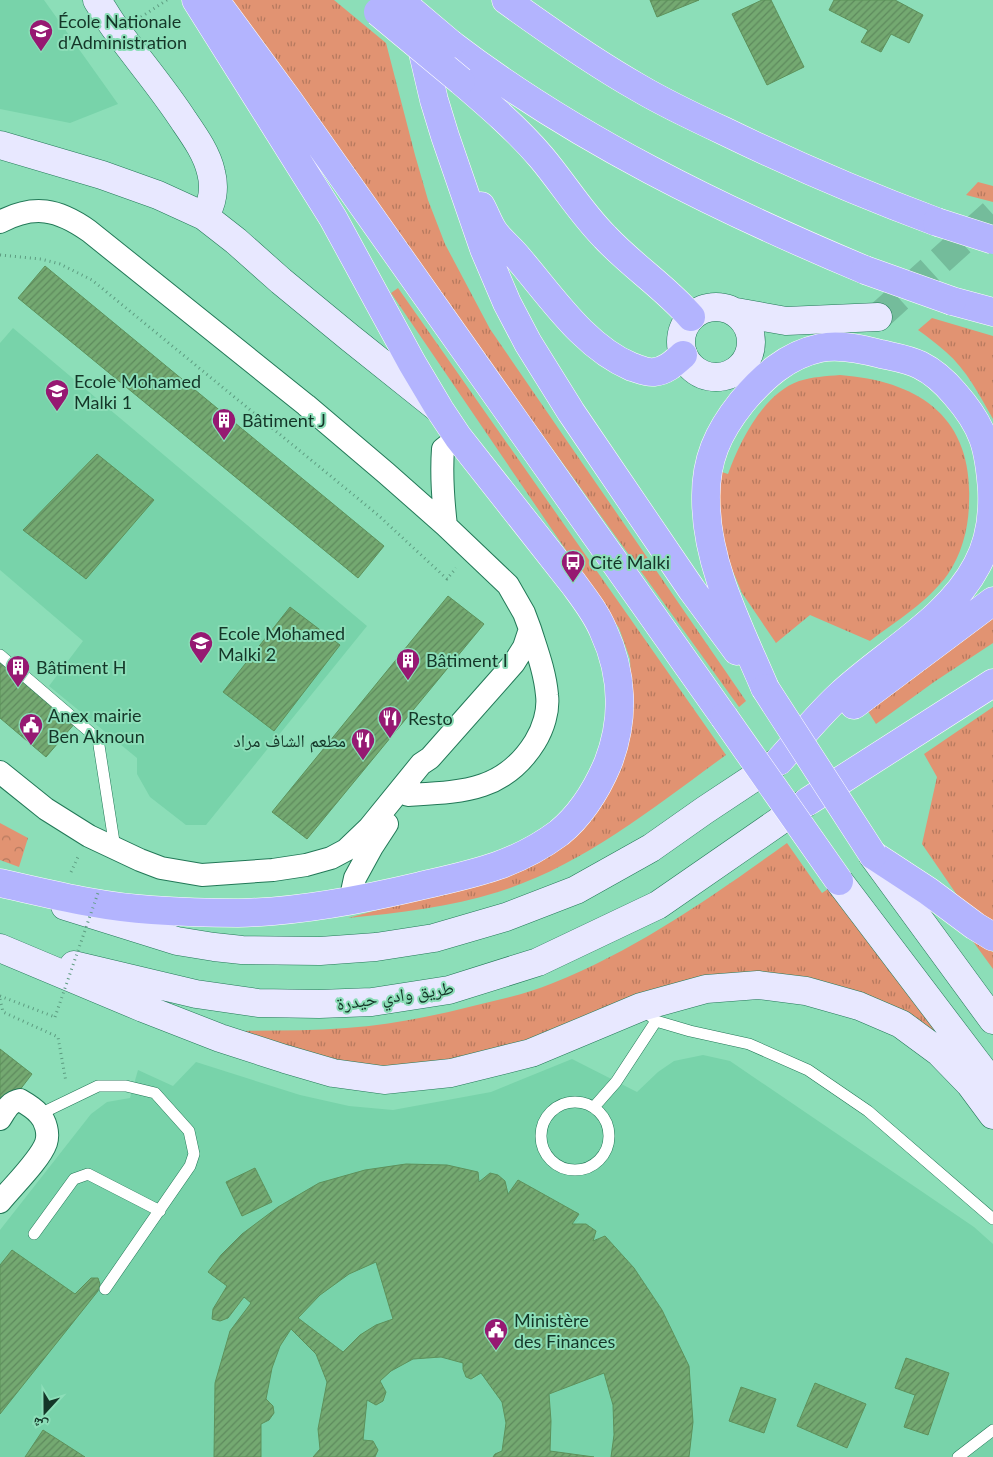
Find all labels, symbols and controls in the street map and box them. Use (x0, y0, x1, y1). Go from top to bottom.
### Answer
place label: École Nationale d'Administration (58, 10, 187, 53)
school or university icon: École Nationale d'Administration (28, 18, 54, 52)
place label: Ecole Mohamed Malki 1 (74, 370, 201, 413)
school or university icon: Ecole Mohamed Malki 1 (44, 378, 70, 412)
building icon: Bâtiment J (211, 407, 237, 441)
place label: Bâtiment J (242, 409, 326, 431)
bus stop icon: Cité Malki (560, 549, 586, 583)
place label: Cité Malki (590, 551, 670, 573)
place label: Ecole Mohamed Malki 2 (218, 622, 345, 665)
school or university icon: Ecole Mohamed Malki 2 (188, 630, 214, 664)
building icon: Bâtiment I (395, 647, 421, 681)
place label: Bâtiment I (426, 649, 508, 671)
building icon: Bâtiment H (5, 654, 31, 688)
place label: Bâtiment H (36, 656, 126, 678)
place label: Anex mairie Ben Aknoun (48, 704, 145, 747)
restaurant icon: Resto (377, 705, 403, 739)
place label: Resto (408, 707, 453, 729)
public building icon: Anex mairie Ben Aknoun (18, 712, 44, 746)
restaurant icon: مطعم الشاف مراد (350, 727, 376, 761)
place label: مطعم الشاف مراد (233, 729, 346, 753)
street label: طريق وادي حيدرة (335, 976, 456, 1019)
place label: Ministère des Finances (514, 1309, 615, 1352)
public building icon: Ministère des Finances (483, 1317, 509, 1351)
north arrow (20, 1387, 70, 1437)
text: ش (30, 1413, 51, 1435)

